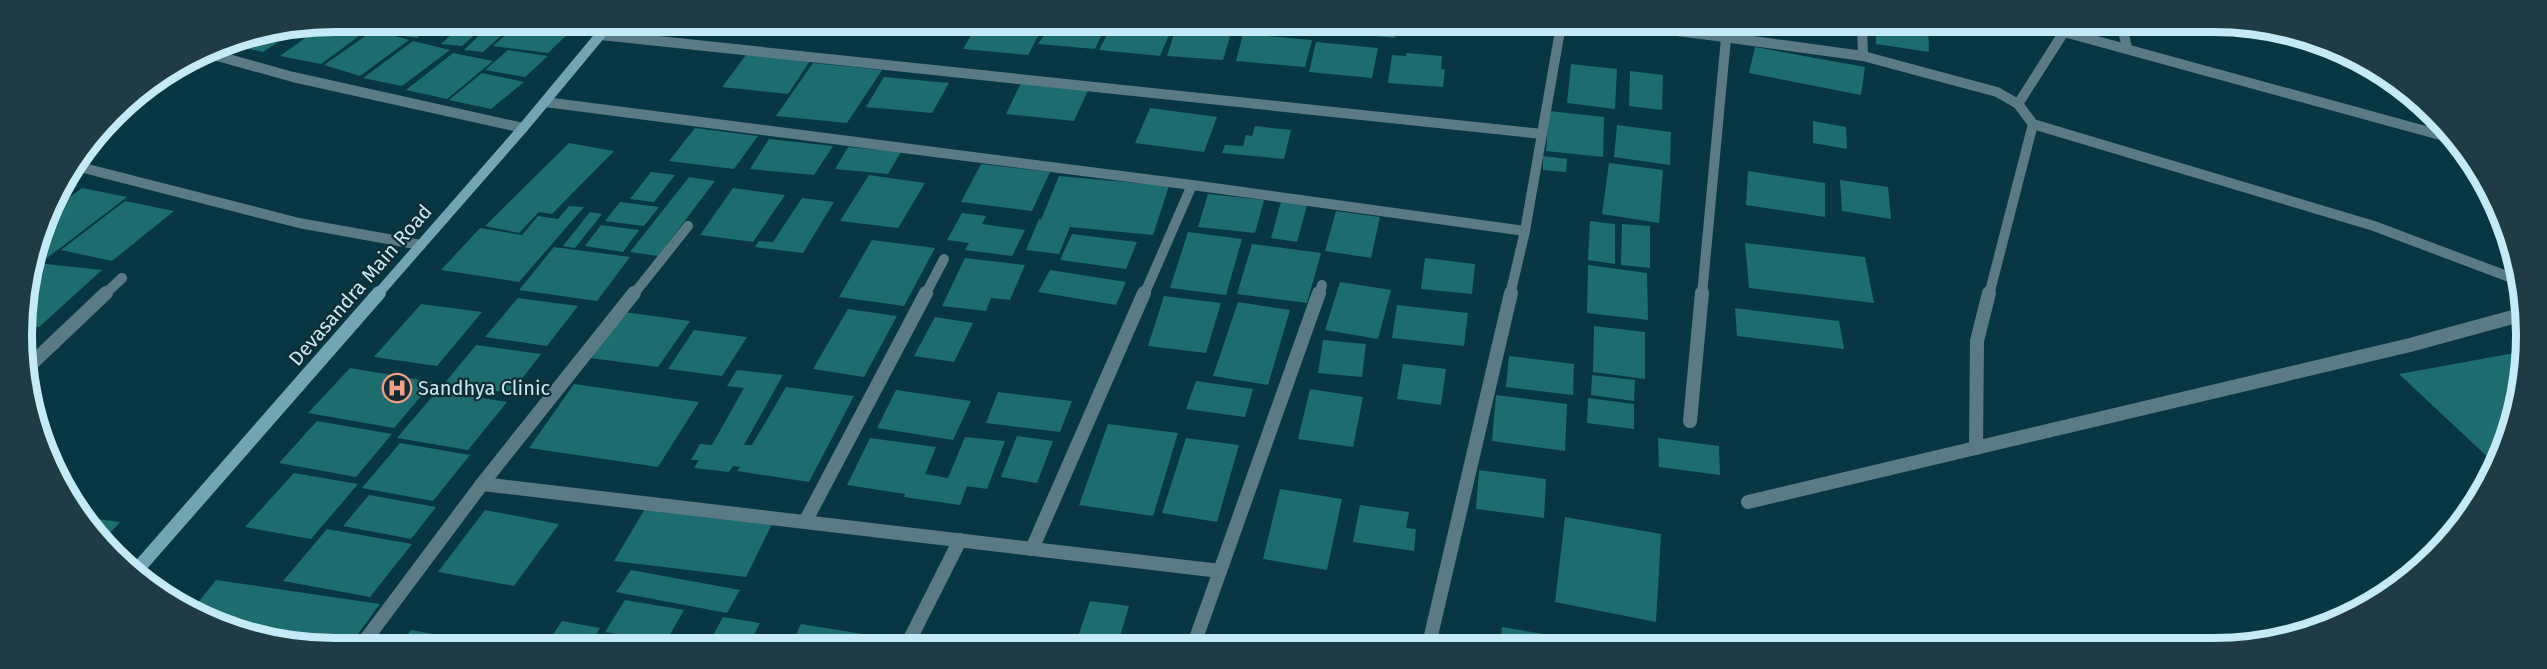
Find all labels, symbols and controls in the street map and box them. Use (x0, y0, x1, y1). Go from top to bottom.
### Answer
street label: Devasandra Main Road (283, 199, 437, 371)
hospital icon: Sandhya Clinic (381, 372, 413, 404)
place label: Sandhya Clinic (418, 376, 550, 400)

